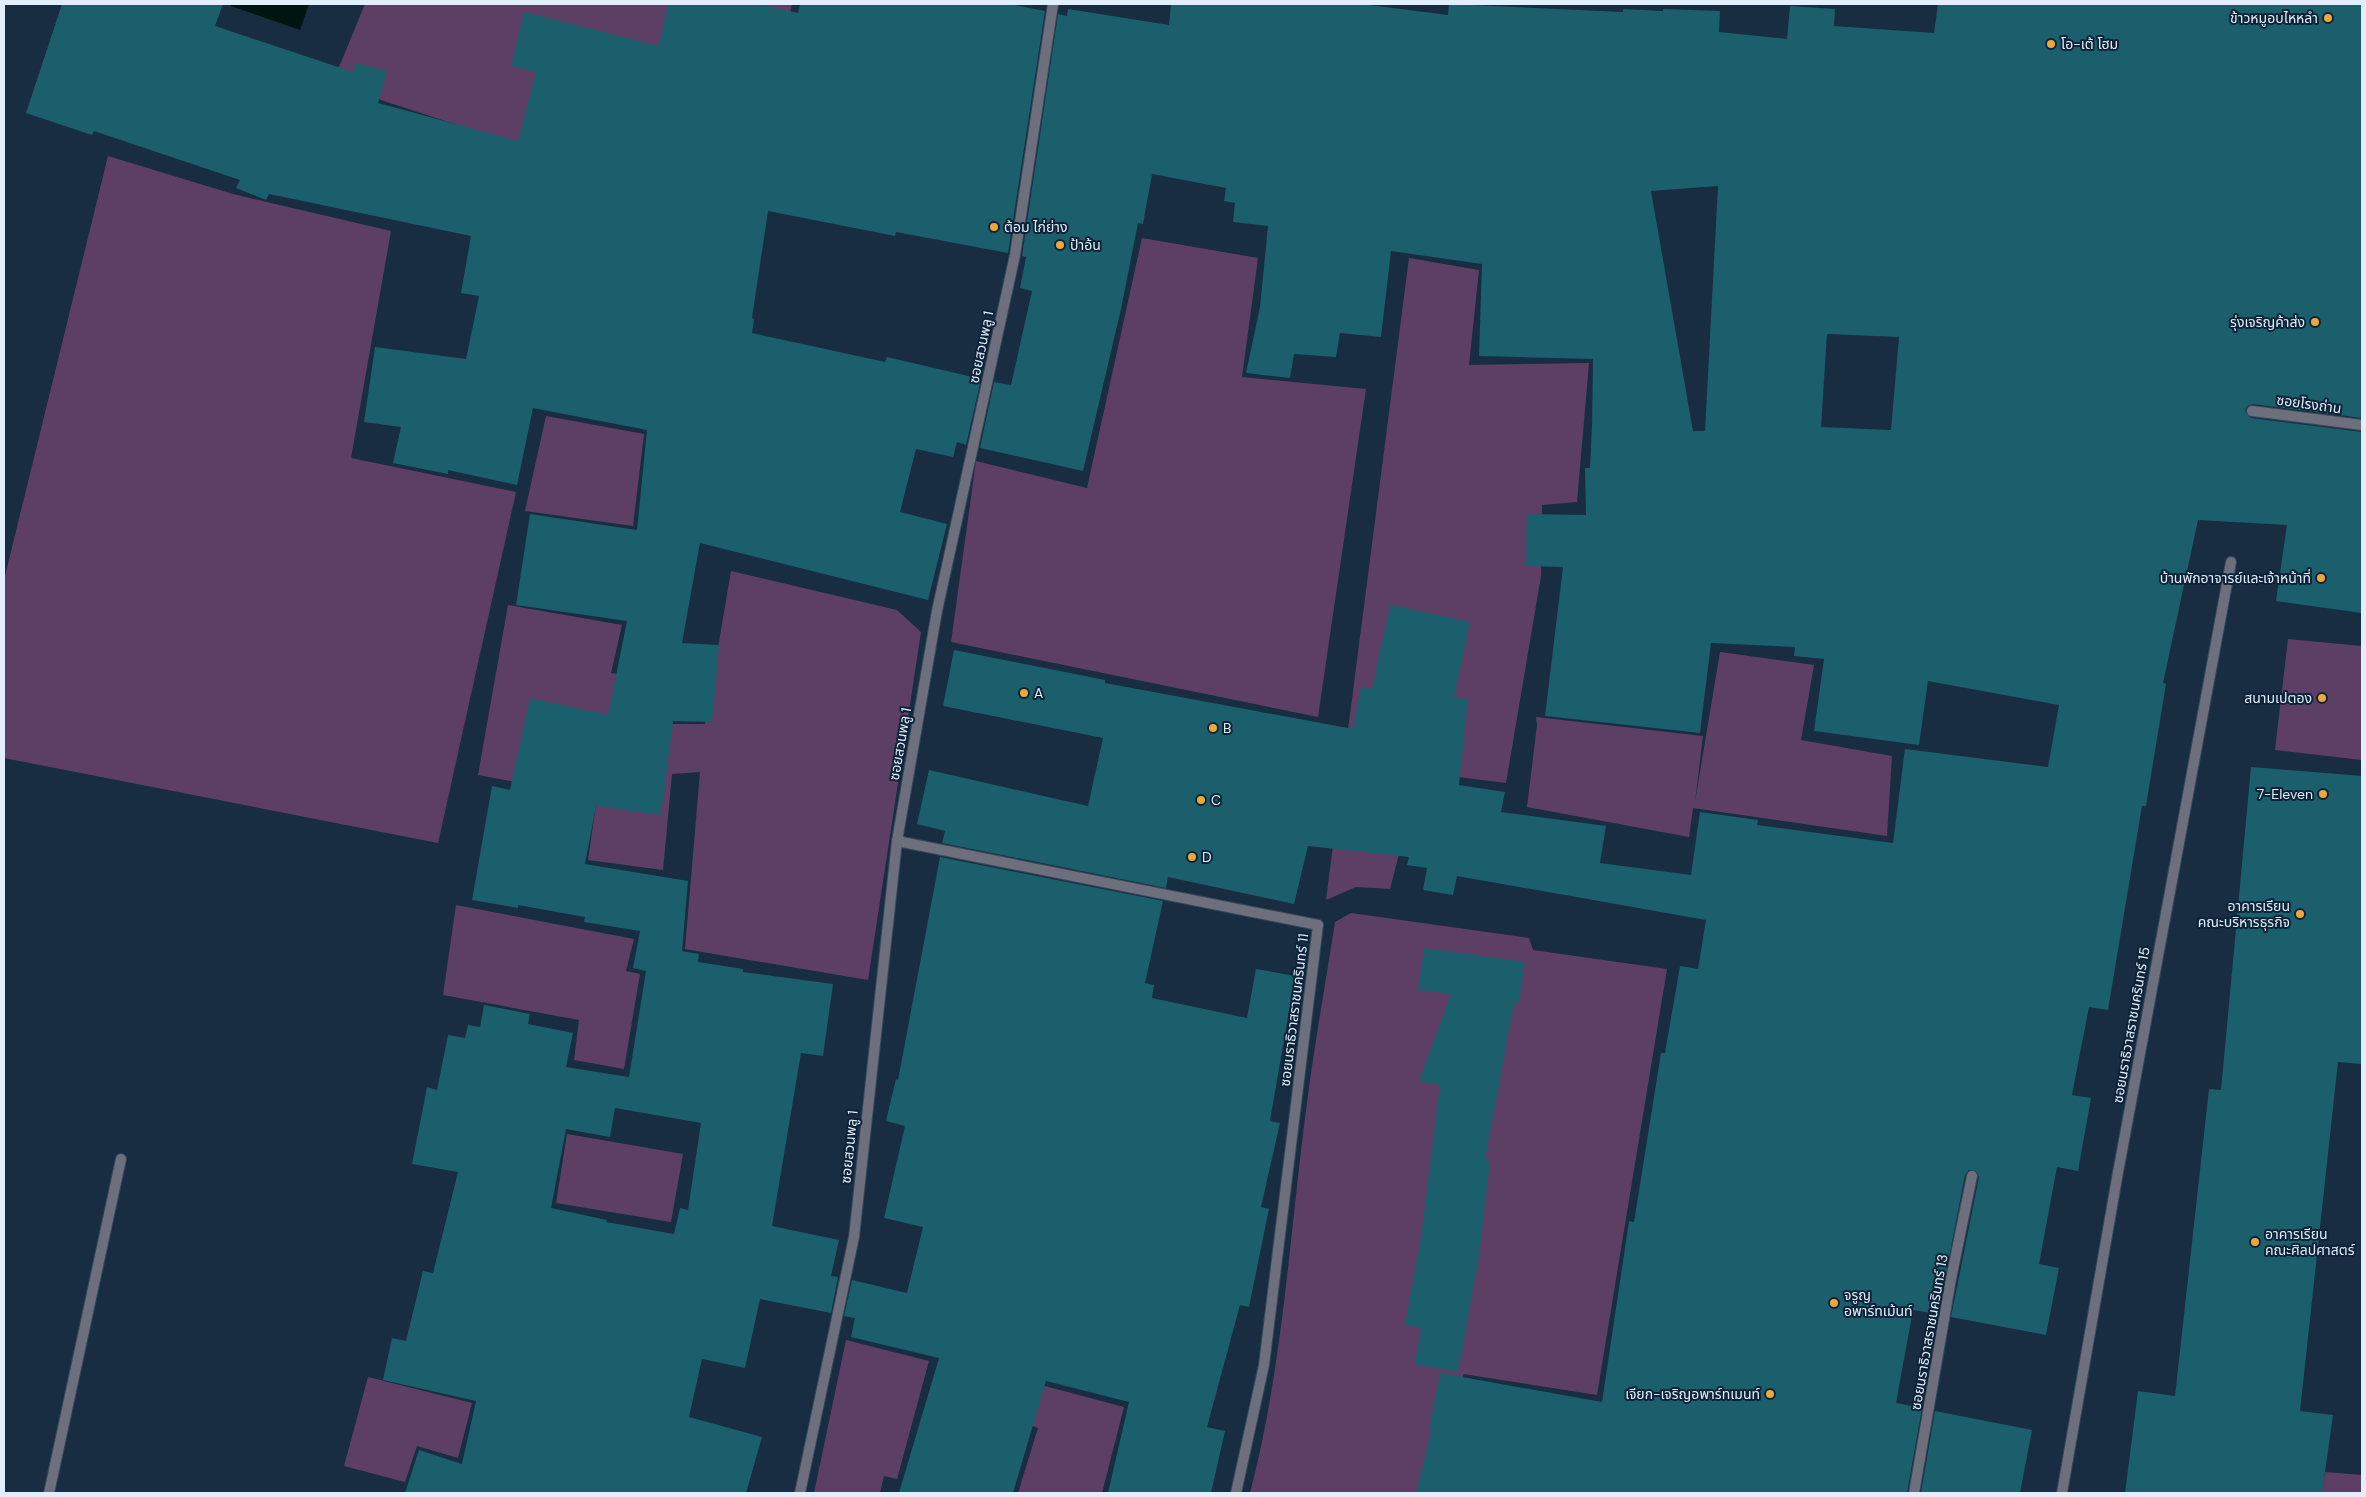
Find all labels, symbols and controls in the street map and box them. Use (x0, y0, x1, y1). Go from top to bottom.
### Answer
place label: ข้าวหมูอบไหหลำ (2230, 9, 2318, 27)
marker: ข้าวหมูอบไหหลำ (2322, 12, 2334, 24)
place label: โอ-เต้ โฮม (2061, 35, 2118, 53)
marker: โอ-เต้ โฮม (2045, 38, 2057, 50)
place label: ต้อม ไก่ย่าง (1004, 218, 1067, 236)
marker: ต้อม ไก่ย่าง (988, 221, 1000, 233)
place label: ป้าอ้น (1070, 236, 1101, 254)
marker: ป้าอ้น (1054, 239, 1066, 251)
street label: ซอยสวนพลู 1 (965, 309, 997, 385)
place label: รุ่งเจริญค้าส่ง (2230, 313, 2305, 331)
marker: รุ่งเจริญค้าส่ง (2309, 316, 2321, 328)
street label: ซอยโรงถ่าน (2275, 391, 2343, 417)
place label: บ้านพักอาจารย์และเจ้าหน้าที่ (2160, 568, 2311, 587)
marker: บ้านพักอาจารย์และเจ้าหน้าที่ (2315, 572, 2327, 584)
place label: A (1034, 684, 1043, 702)
marker: A (1018, 687, 1030, 699)
place label: สนามเปตอง (2244, 689, 2312, 707)
marker: สนามเปตอง (2316, 692, 2328, 704)
street label: ซอยสวนพลู 1 (885, 706, 915, 782)
place label: B (1223, 719, 1231, 737)
marker: B (1207, 722, 1219, 734)
place label: 7-Eleven (2257, 785, 2313, 803)
marker: 7-Eleven (2317, 788, 2329, 800)
place label: C (1211, 791, 1221, 809)
marker: C (1195, 794, 1207, 806)
place label: D (1202, 848, 1212, 866)
marker: D (1186, 851, 1198, 863)
place label: อาคารเรียน คณะบริหารธุรกิจ (2198, 897, 2290, 931)
marker: อาคารเรียน คณะบริหารธุรกิจ (2294, 908, 2306, 920)
street label: ซอยนราธิวาสราชนครินทร์ 11 (1276, 932, 1312, 1088)
street label: ซอยนราธิวาสราชนครินทร์ 15 (2108, 946, 2154, 1104)
street label: ซอยสวนพลู 1 (836, 1110, 862, 1184)
place label: อาคารเรียน คณะศิลปศาสตร์ (2265, 1225, 2355, 1259)
marker: อาคารเรียน คณะศิลปศาสตร์ (2249, 1236, 2261, 1248)
street label: ซอยนราธิวาสราชนครินทร์ 13 (1906, 1253, 1952, 1411)
place label: จรูญ อพาร์ทเม้นท์ (1844, 1286, 1913, 1320)
marker: จรูญ อพาร์ทเม้นท์ (1828, 1297, 1840, 1309)
place label: เจียก-เจริญอพาร์ทเมนท์ (1625, 1385, 1760, 1403)
marker: เจียก-เจริญอพาร์ทเมนท์ (1764, 1388, 1776, 1400)

